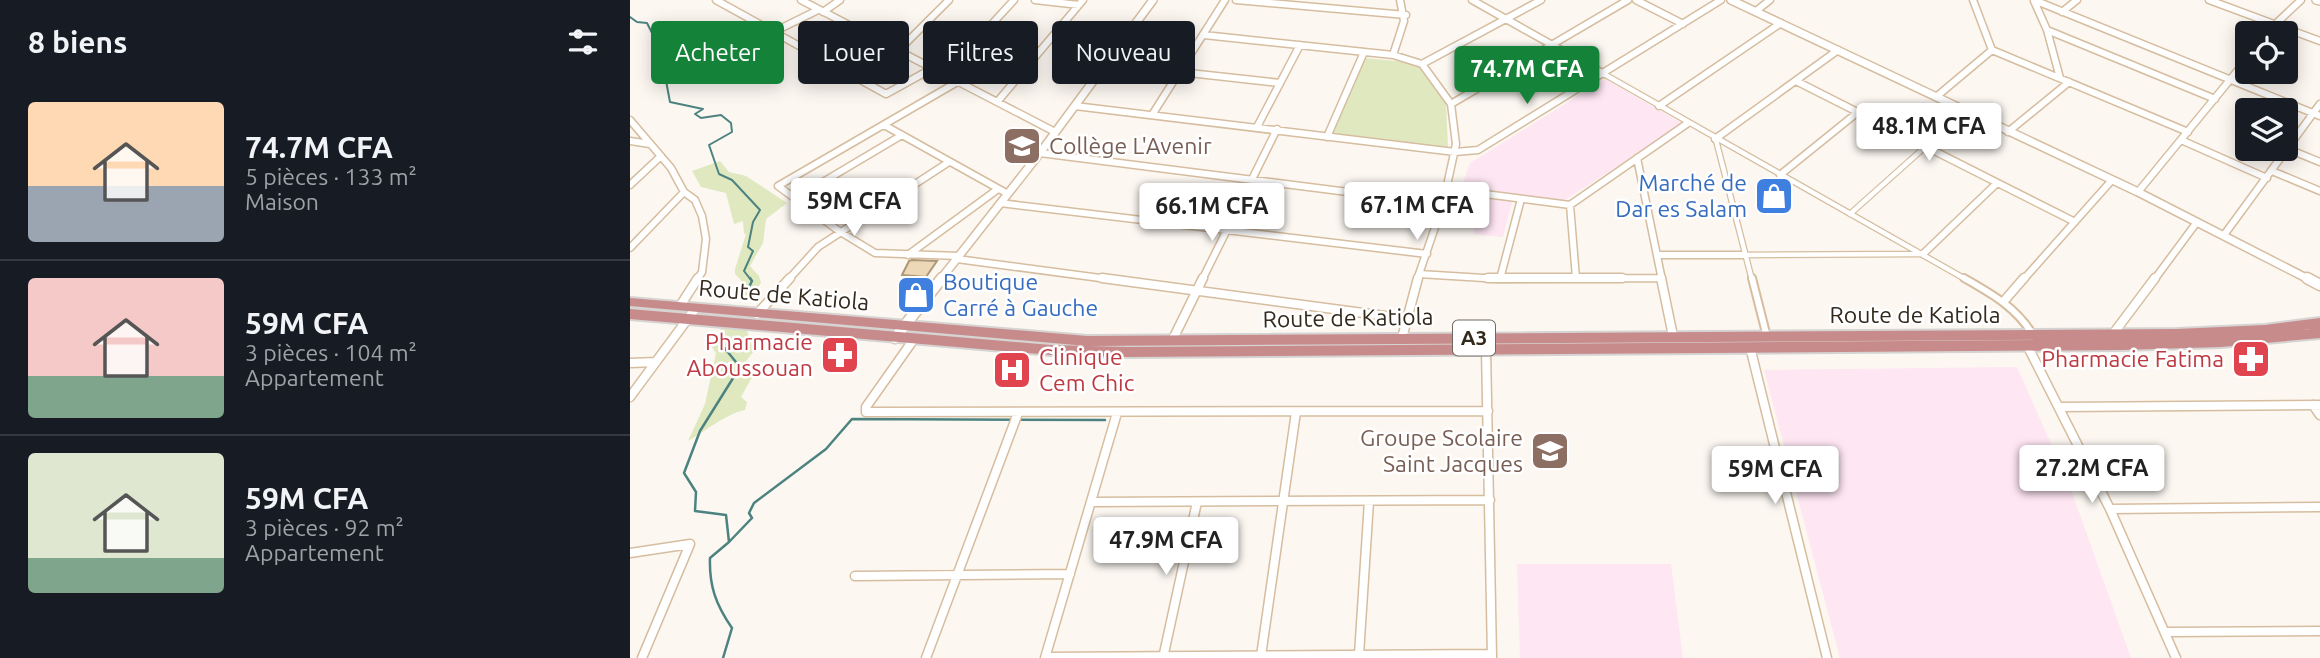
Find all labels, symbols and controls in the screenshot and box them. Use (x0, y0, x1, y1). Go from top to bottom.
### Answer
chip: Acheter (651, 21, 784, 84)
chip: Louer (798, 21, 909, 84)
chip: Filtres (923, 21, 1038, 84)
chip: Nouveau (1052, 21, 1195, 84)
map controls (2235, 21, 2298, 161)
button: locate (2235, 21, 2298, 84)
icon: filters (564, 23, 602, 61)
text: 8 biens (28, 25, 127, 59)
pin: 74.7M CFA (1447, 46, 1607, 106)
text: 74.7M CFA (1470, 56, 1584, 81)
button: layers (2235, 98, 2298, 161)
pin: 48.1M CFA (1849, 104, 2009, 163)
text: 48.1M CFA (1872, 113, 1986, 138)
school or university icon: Collège L'Avenir (1001, 125, 1043, 167)
icon: home (84, 130, 168, 214)
text: 74.7M CFA (245, 130, 393, 164)
place label: Collège L'Avenir (1049, 133, 1212, 158)
text: 5 pièces · 133 m² (245, 164, 417, 189)
place label: Marché de Dar es Salam (1615, 170, 1747, 221)
shop icon: Marché de Dar es Salam (1753, 175, 1795, 217)
pin: 59M CFA (789, 178, 919, 238)
pin: 67.1M CFA (1337, 182, 1497, 242)
pin: 66.1M CFA (1132, 184, 1292, 243)
text: 59M CFA (807, 188, 901, 213)
text: Maison (245, 189, 319, 214)
text: 67.1M CFA (1360, 192, 1474, 217)
text: 66.1M CFA (1155, 193, 1269, 218)
place label: Boutique Carré à Gauche (943, 269, 1098, 320)
shop icon: Boutique Carré à Gauche (895, 274, 937, 316)
street label: Route de Katiola (698, 275, 870, 314)
street label: Route de Katiola (1829, 302, 2001, 327)
street label: Route de Katiola (1262, 304, 1434, 331)
icon: home (84, 306, 168, 390)
text: 59M CFA (245, 306, 368, 340)
road number: A3 (1453, 320, 1495, 356)
place label: Pharmacie Aboussouan (687, 329, 813, 380)
pharmacy icon: Pharmacie Aboussouan (819, 334, 861, 376)
pharmacy icon: Pharmacie Fatima (2230, 338, 2272, 380)
text: 3 pièces · 104 m² (245, 340, 417, 365)
place label: Clinique Cem Chic (1039, 344, 1135, 395)
place label: Pharmacie Fatima (2041, 346, 2224, 371)
hospital icon: Clinique Cem Chic (991, 349, 1033, 391)
text: Appartement (245, 365, 384, 390)
place label: Groupe Scolaire Saint Jacques (1360, 425, 1523, 476)
school or university icon: Groupe Scolaire Saint Jacques (1529, 430, 1571, 472)
pin: 27.2M CFA (2012, 446, 2172, 505)
pin: 59M CFA (1710, 447, 1840, 506)
text: 27.2M CFA (2035, 455, 2149, 480)
text: 59M CFA (1728, 456, 1822, 481)
icon: home (84, 481, 168, 565)
text: 59M CFA (245, 481, 368, 515)
text: 3 pièces · 92 m² (245, 515, 404, 540)
pin: 47.9M CFA (1086, 518, 1246, 577)
text: 47.9M CFA (1109, 527, 1223, 552)
text: Appartement (245, 540, 384, 565)

